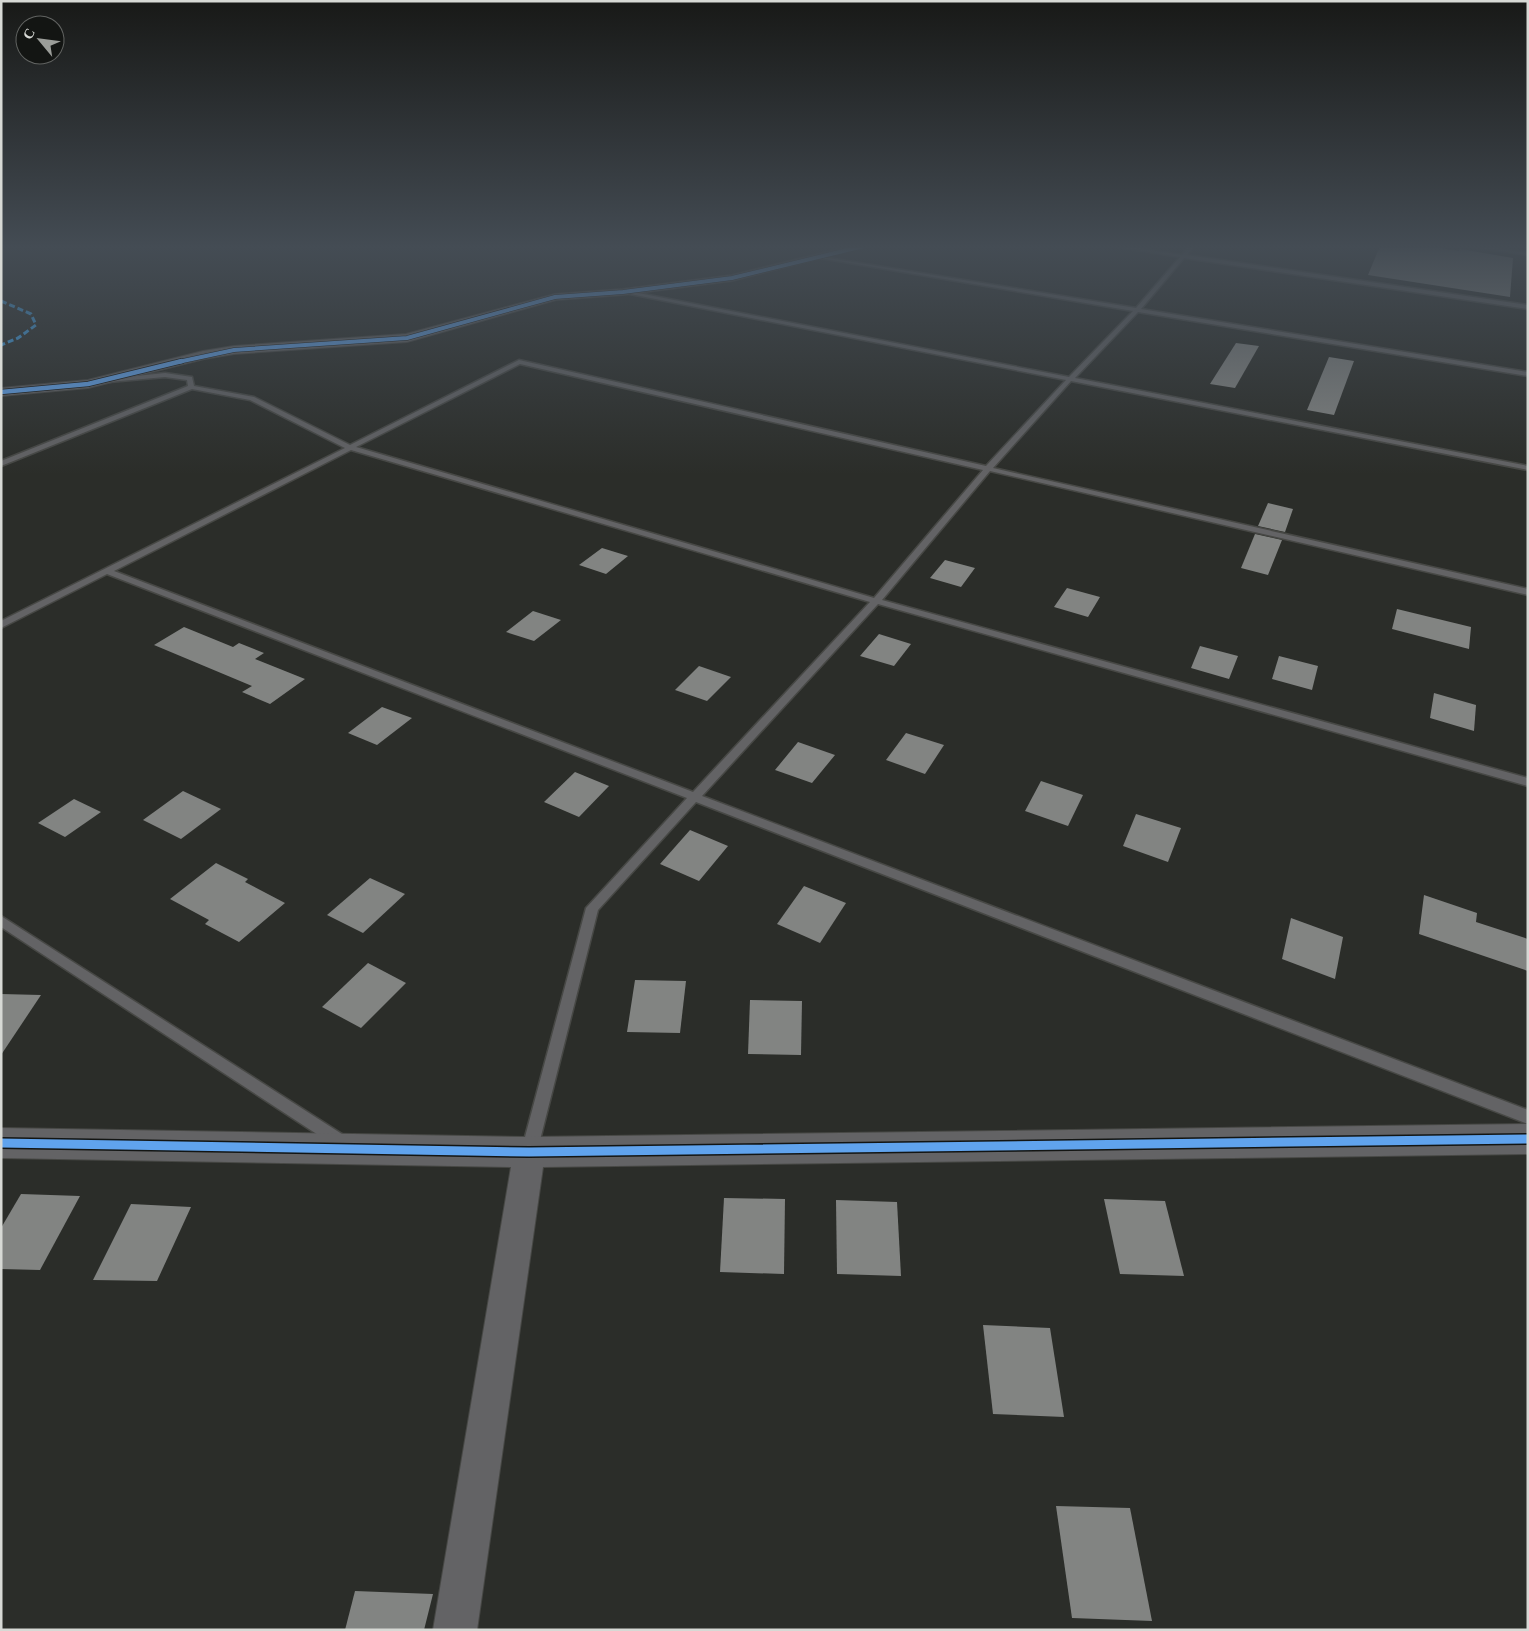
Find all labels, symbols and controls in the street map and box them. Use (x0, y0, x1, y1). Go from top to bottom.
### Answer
north arrow (15, 15, 65, 65)
text: С (20, 26, 38, 42)

